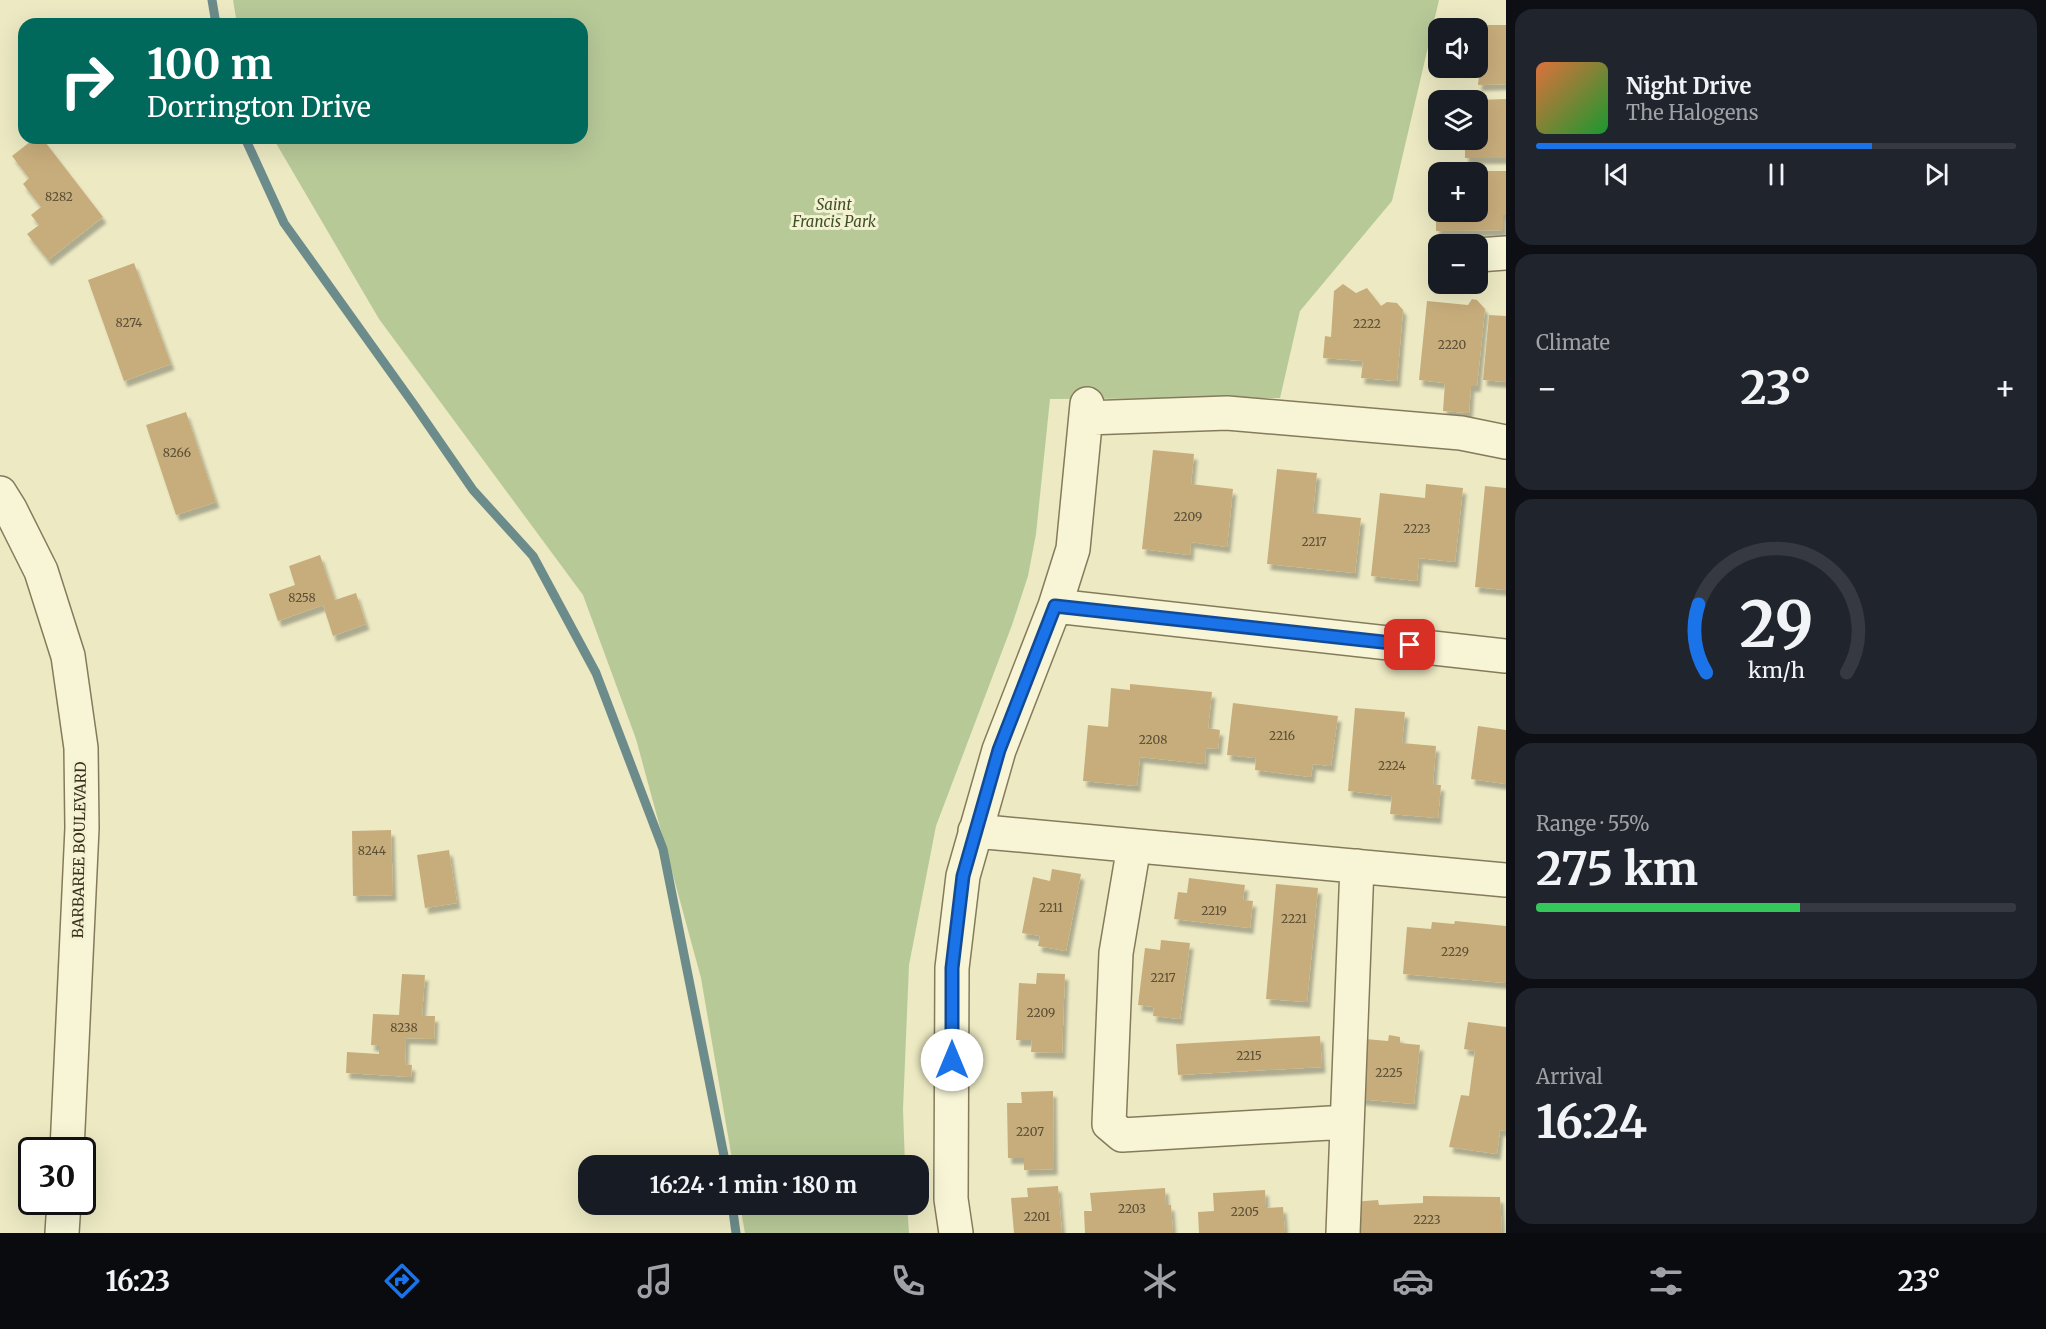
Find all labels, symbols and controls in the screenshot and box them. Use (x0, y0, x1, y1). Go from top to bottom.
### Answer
map controls (1428, 18, 1488, 294)
button: sound (1428, 18, 1488, 78)
text: 100 m (147, 38, 273, 90)
icon: right (48, 42, 126, 120)
text: Night Drive (1626, 72, 1751, 100)
text: Dorrington Drive (147, 90, 371, 124)
button: layers (1428, 90, 1488, 150)
text: The Halogens (1626, 100, 1758, 125)
icon: previous (1600, 158, 1633, 191)
icon: pause (1760, 158, 1793, 191)
icon: next (1920, 158, 1953, 191)
button: + (1428, 162, 1488, 222)
house number: 8282 (45, 189, 73, 204)
park label: Saint Francis Park (791, 195, 877, 231)
button: − (1428, 234, 1488, 294)
house number: 8274 (116, 315, 143, 330)
house number: 2222 (1353, 316, 1381, 331)
text: Climate (1536, 330, 1610, 355)
house number: 2220 (1438, 337, 1466, 352)
text: 23° (1740, 360, 1812, 416)
text: − (1536, 368, 1558, 409)
text: + (1994, 368, 2016, 409)
house number: 8266 (163, 445, 191, 460)
house number: 2209 (1174, 509, 1202, 524)
house number: 2223 (1403, 521, 1431, 536)
house number: 2217 (1301, 534, 1327, 549)
text: 29 (1739, 587, 1813, 665)
house number: 8258 (288, 590, 316, 605)
pin (1384, 619, 1435, 670)
icon: arrive (1393, 628, 1426, 661)
text: km/h (1748, 658, 1804, 685)
house number: 2216 (1269, 728, 1295, 743)
house number: 2208 (1139, 732, 1167, 747)
house number: 2224 (1378, 758, 1407, 773)
street label: BARBAREE BOULEVARD (68, 762, 90, 938)
text: Range · 55% (1536, 811, 1650, 836)
text: 275 km (1536, 841, 1698, 897)
house number: 8244 (358, 843, 387, 858)
house number: 2211 (1039, 900, 1064, 915)
house number: 2219 (1201, 903, 1227, 918)
house number: 2221 (1281, 911, 1308, 926)
house number: 2229 (1441, 944, 1469, 959)
house number: 2217 (1150, 970, 1176, 985)
house number: 2209 (1027, 1005, 1055, 1020)
house number: 8238 (390, 1020, 418, 1035)
position arrow (920, 1028, 984, 1092)
house number: 2215 (1236, 1048, 1262, 1063)
text: Arrival (1536, 1064, 1603, 1089)
house number: 2225 (1375, 1065, 1403, 1080)
text: 16:24 (1536, 1094, 1647, 1150)
house number: 2207 (1016, 1124, 1044, 1139)
speed limit sign: 30 (18, 1137, 96, 1215)
text: 16:24 · 1 min · 180 m (650, 1171, 857, 1199)
house number: 2203 (1118, 1201, 1146, 1216)
house number: 2205 (1231, 1204, 1259, 1219)
house number: 2201 (1024, 1209, 1051, 1224)
house number: 2223 (1413, 1212, 1441, 1227)
icon: directions (381, 1260, 423, 1302)
icon: music (634, 1260, 676, 1302)
icon: phone (887, 1260, 929, 1302)
icon: climate (1139, 1260, 1181, 1302)
icon: car (1392, 1260, 1434, 1302)
icon: filters (1645, 1260, 1687, 1302)
text: 16:23 (105, 1264, 170, 1298)
text: 23° (1898, 1264, 1941, 1298)

